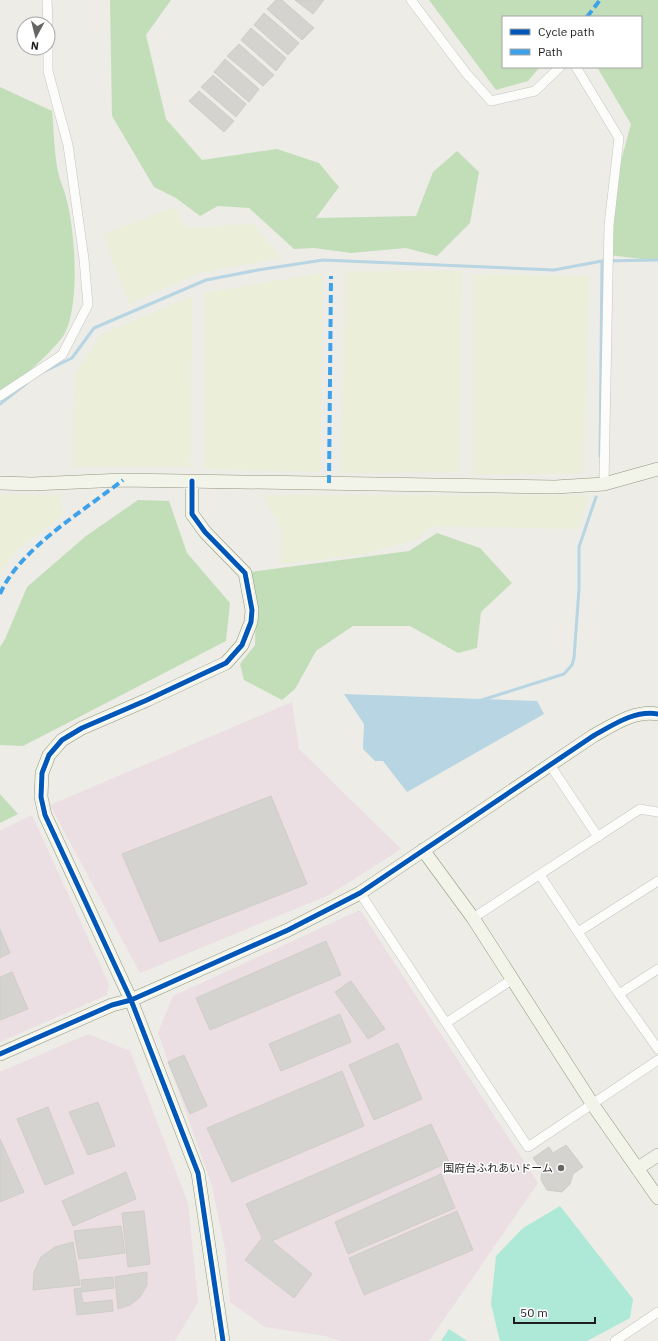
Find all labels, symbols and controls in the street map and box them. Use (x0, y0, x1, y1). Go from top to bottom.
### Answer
north arrow (16, 16, 56, 56)
legend (502, 16, 642, 68)
text: Cycle path (538, 24, 595, 39)
text: N (30, 38, 40, 53)
text: Path (538, 44, 563, 59)
place label: 国府台ふれあいドーム (443, 1161, 553, 1175)
marker: 国府台ふれあいドーム (556, 1163, 566, 1173)
scale bar (514, 1299, 595, 1325)
text: 50 m (520, 1305, 548, 1320)

